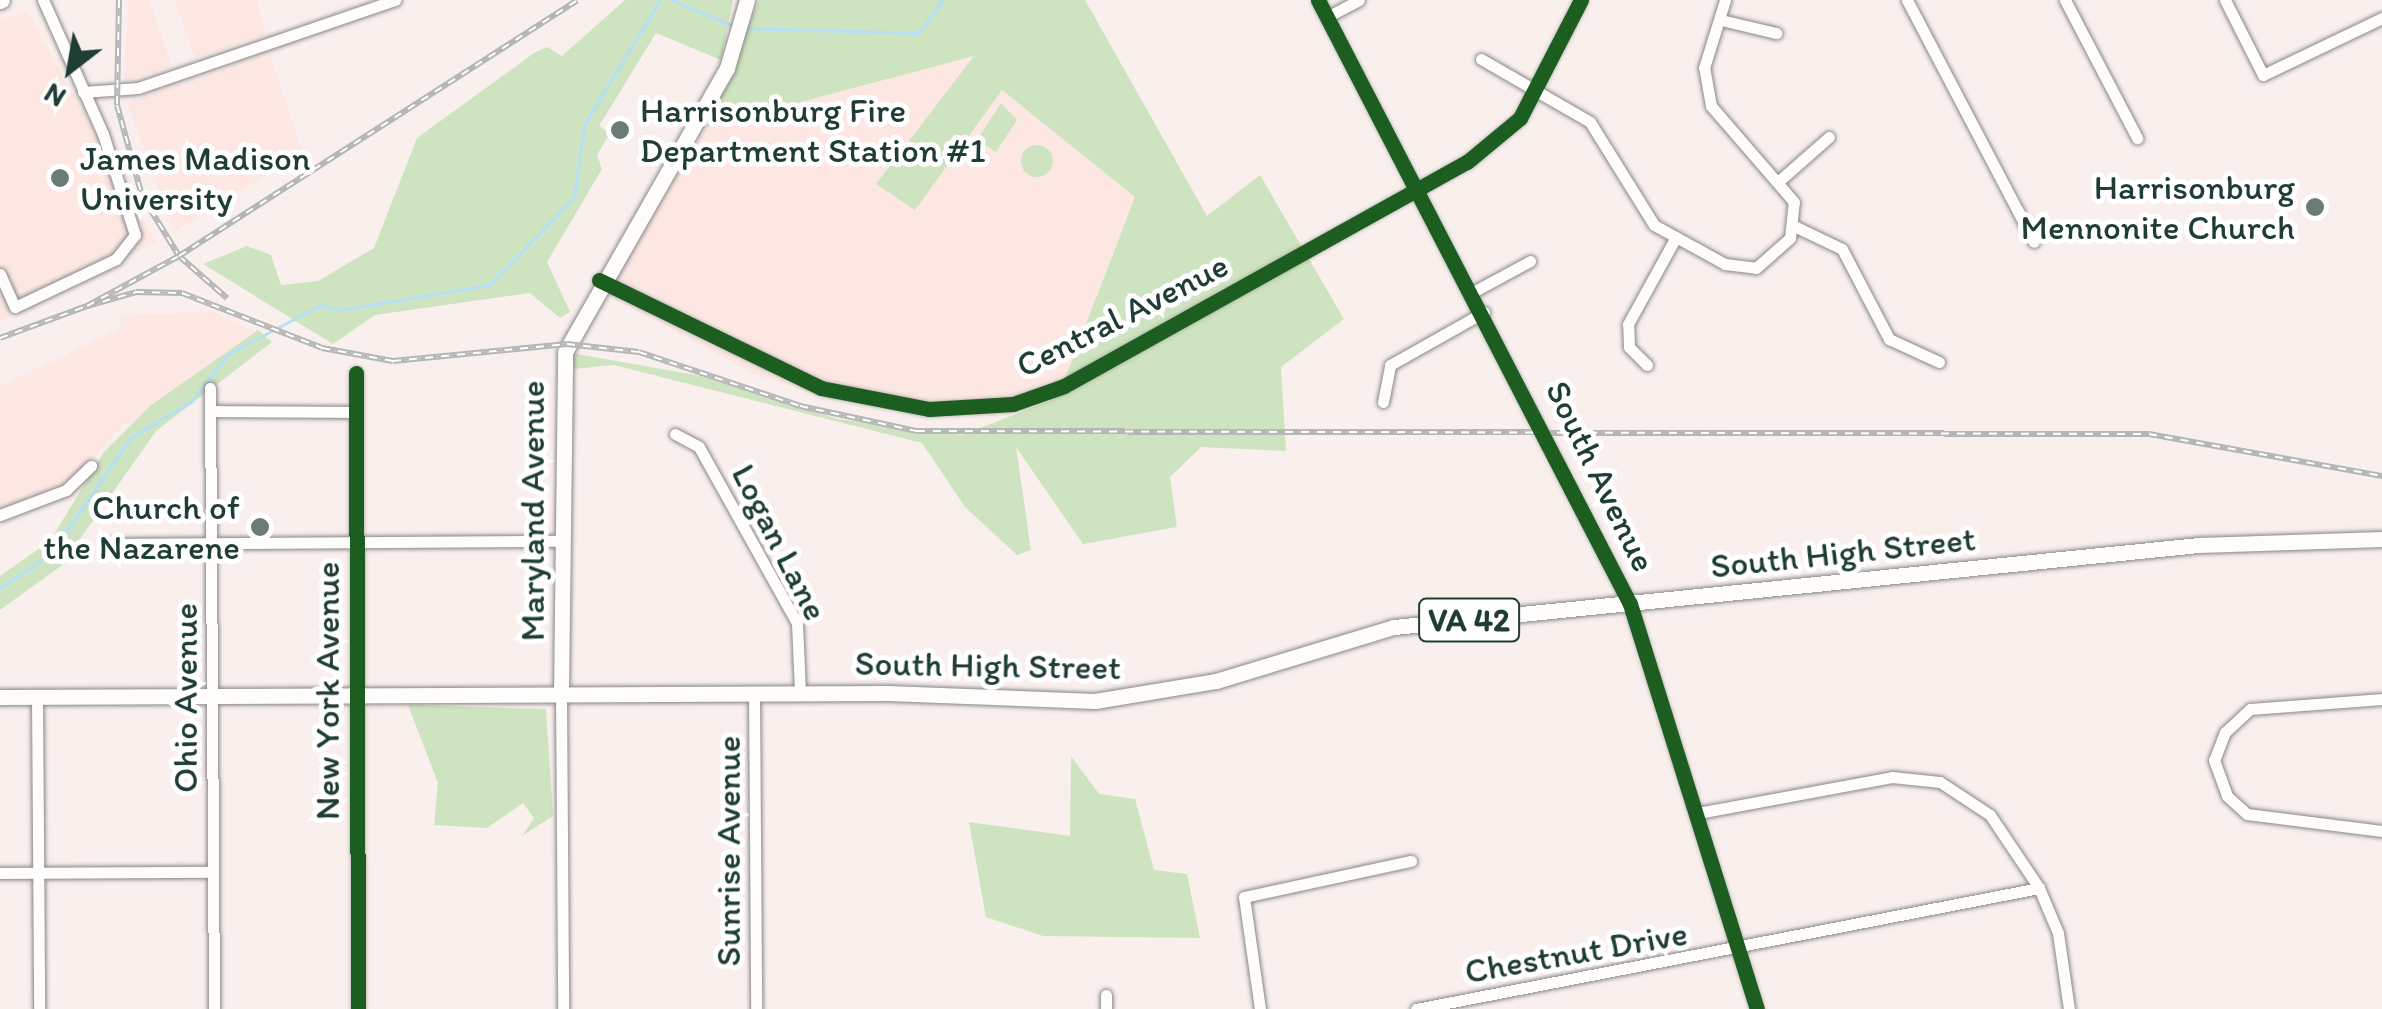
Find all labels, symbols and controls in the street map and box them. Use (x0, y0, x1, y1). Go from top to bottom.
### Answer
north arrow (20, 20, 120, 120)
text: N (38, 76, 71, 115)
place label: Harrisonburg Fire Department Station #1 (640, 89, 986, 171)
marker: Harrisonburg Fire Department Station #1 (609, 119, 631, 141)
place label: James Madison University (80, 137, 311, 219)
place label: Harrisonburg Mennonite Church (2019, 166, 2295, 248)
marker: James Madison University (49, 167, 71, 189)
marker: Harrisonburg Mennonite Church (2304, 196, 2326, 218)
street label: Central Avenue (1010, 244, 1234, 386)
street label: South Avenue (1537, 375, 1665, 577)
street label: Maryland Avenue (511, 382, 553, 640)
street label: Logan Lane (723, 457, 837, 627)
place label: Church of the Nazarene (42, 486, 240, 568)
marker: Church of the Nazarene (249, 516, 271, 538)
street label: South High Street (1709, 517, 1977, 587)
street label: New York Avenue (306, 563, 348, 819)
road number: VA 42 (1416, 593, 1522, 647)
street label: Ohio Avenue (164, 604, 206, 792)
street label: South High Street (855, 642, 1121, 688)
street label: Sunrise Avenue (707, 736, 749, 966)
street label: Chestnut Drive (1461, 912, 1691, 992)

